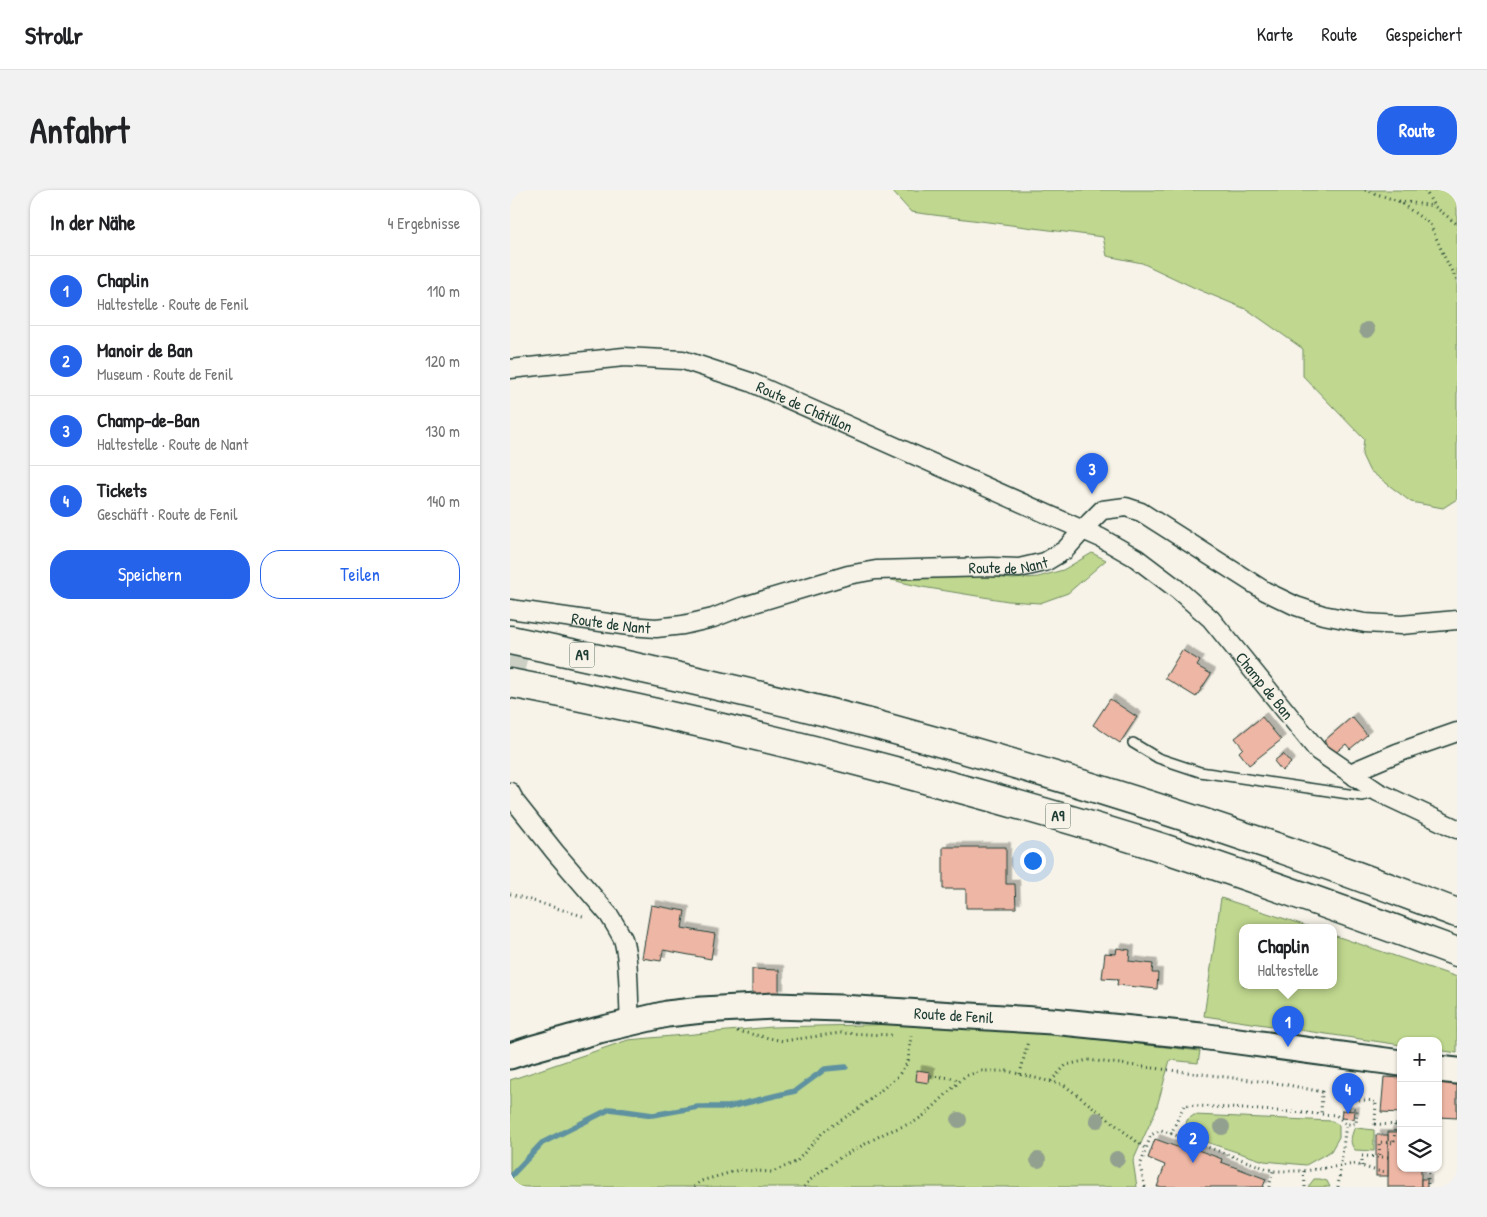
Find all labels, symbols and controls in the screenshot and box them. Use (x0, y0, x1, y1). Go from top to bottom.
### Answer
text: Strollr (25, 19, 83, 51)
text: Karte (1257, 22, 1294, 47)
text: Route (1322, 22, 1358, 47)
text: Gespeichert (1386, 22, 1462, 47)
button: Route (1377, 106, 1457, 155)
text: Anfahrt (30, 107, 129, 154)
text: In der Nähe (50, 208, 135, 237)
text: 4 Ergebnisse (388, 212, 460, 234)
text: Chaplin (97, 267, 149, 293)
text: 1 (63, 280, 69, 302)
text: 110 m (427, 280, 460, 302)
text: Haltestelle · Route de Fenil (97, 293, 248, 315)
text: Manoir de Ban (97, 337, 193, 363)
text: 2 (62, 350, 70, 372)
text: 120 m (425, 350, 460, 372)
text: Museum · Route de Fenil (97, 363, 233, 385)
street label: Route de Châtillon (753, 375, 856, 437)
text: Champ-de-Ban (97, 407, 200, 433)
text: 3 (62, 420, 70, 442)
text: 130 m (425, 420, 460, 442)
text: Haltestelle · Route de Nant (97, 433, 248, 455)
pin: 3 (1076, 453, 1108, 494)
text: Tickets (97, 477, 147, 503)
text: 4 (63, 490, 69, 512)
text: 140 m (426, 490, 460, 512)
text: Geschäft · Route de Fenil (97, 503, 238, 525)
button: Speichern (50, 550, 250, 599)
button: Teilen (260, 550, 460, 599)
street label: Route de Nant (968, 551, 1050, 579)
street label: Route de Nant (570, 607, 652, 639)
road number: A9 (570, 642, 594, 668)
street label: Champ de Ban (1231, 647, 1299, 724)
road number: A9 (1046, 804, 1070, 828)
your location (1020, 848, 1046, 874)
popup (1239, 924, 1337, 989)
text: Chaplin (1257, 933, 1309, 959)
text: Haltestelle (1257, 959, 1319, 981)
street label: Route de Fenil (913, 1002, 995, 1028)
pin: 1 (1272, 1006, 1304, 1047)
map controls (1397, 1037, 1442, 1172)
button: + (1397, 1037, 1442, 1082)
pin: 4 (1332, 1073, 1364, 1114)
button: − (1397, 1082, 1442, 1127)
pin: 2 (1177, 1122, 1209, 1163)
button: layers (1397, 1127, 1442, 1172)

